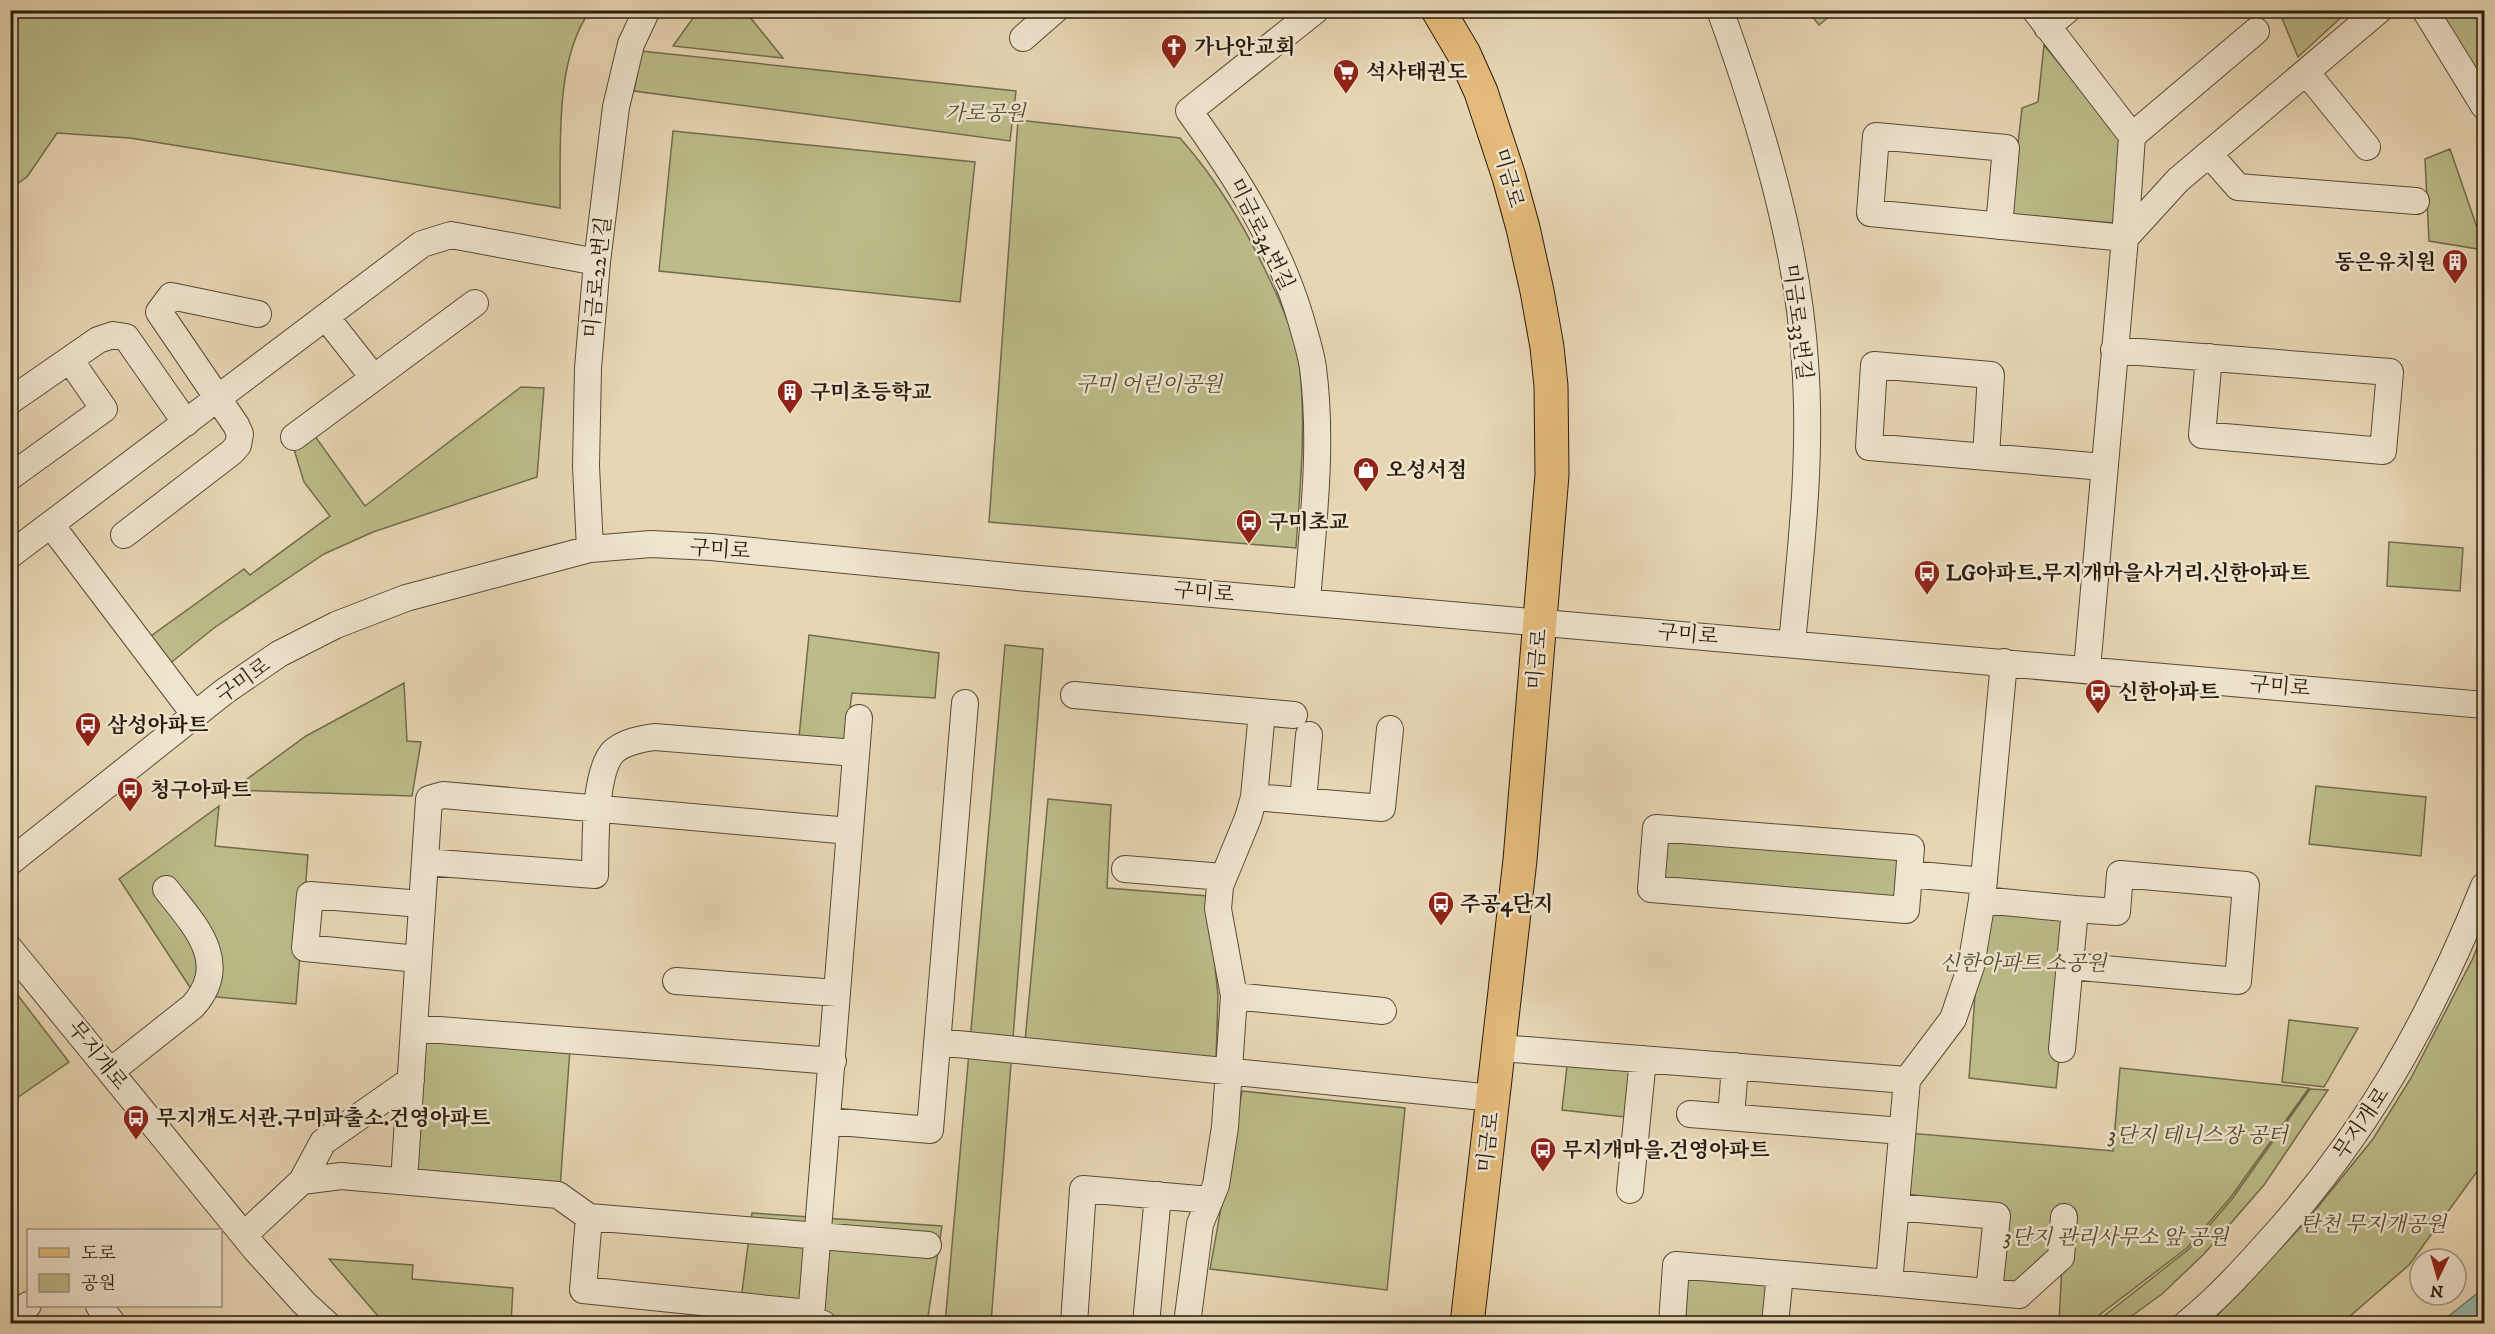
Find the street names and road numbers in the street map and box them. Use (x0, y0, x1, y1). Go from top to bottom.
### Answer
street label: 미금로 (1487, 145, 1529, 211)
street label: 미금로34번길 (1223, 174, 1299, 295)
street label: 미금로22번길 (579, 215, 617, 339)
street label: 미금로33번길 (1777, 262, 1817, 382)
street label: 구미로 (689, 535, 751, 565)
street label: 구미로 (1172, 577, 1235, 609)
street label: 구미로 (1656, 619, 1719, 651)
street label: 미금로 (1522, 628, 1554, 691)
street label: 구미로 (211, 652, 276, 709)
street label: 구미로 (2248, 671, 2311, 703)
street label: 무지개로 (62, 1016, 133, 1095)
street label: 무지개로 (2328, 1083, 2395, 1164)
street label: 미금로 (1472, 1110, 1506, 1174)

